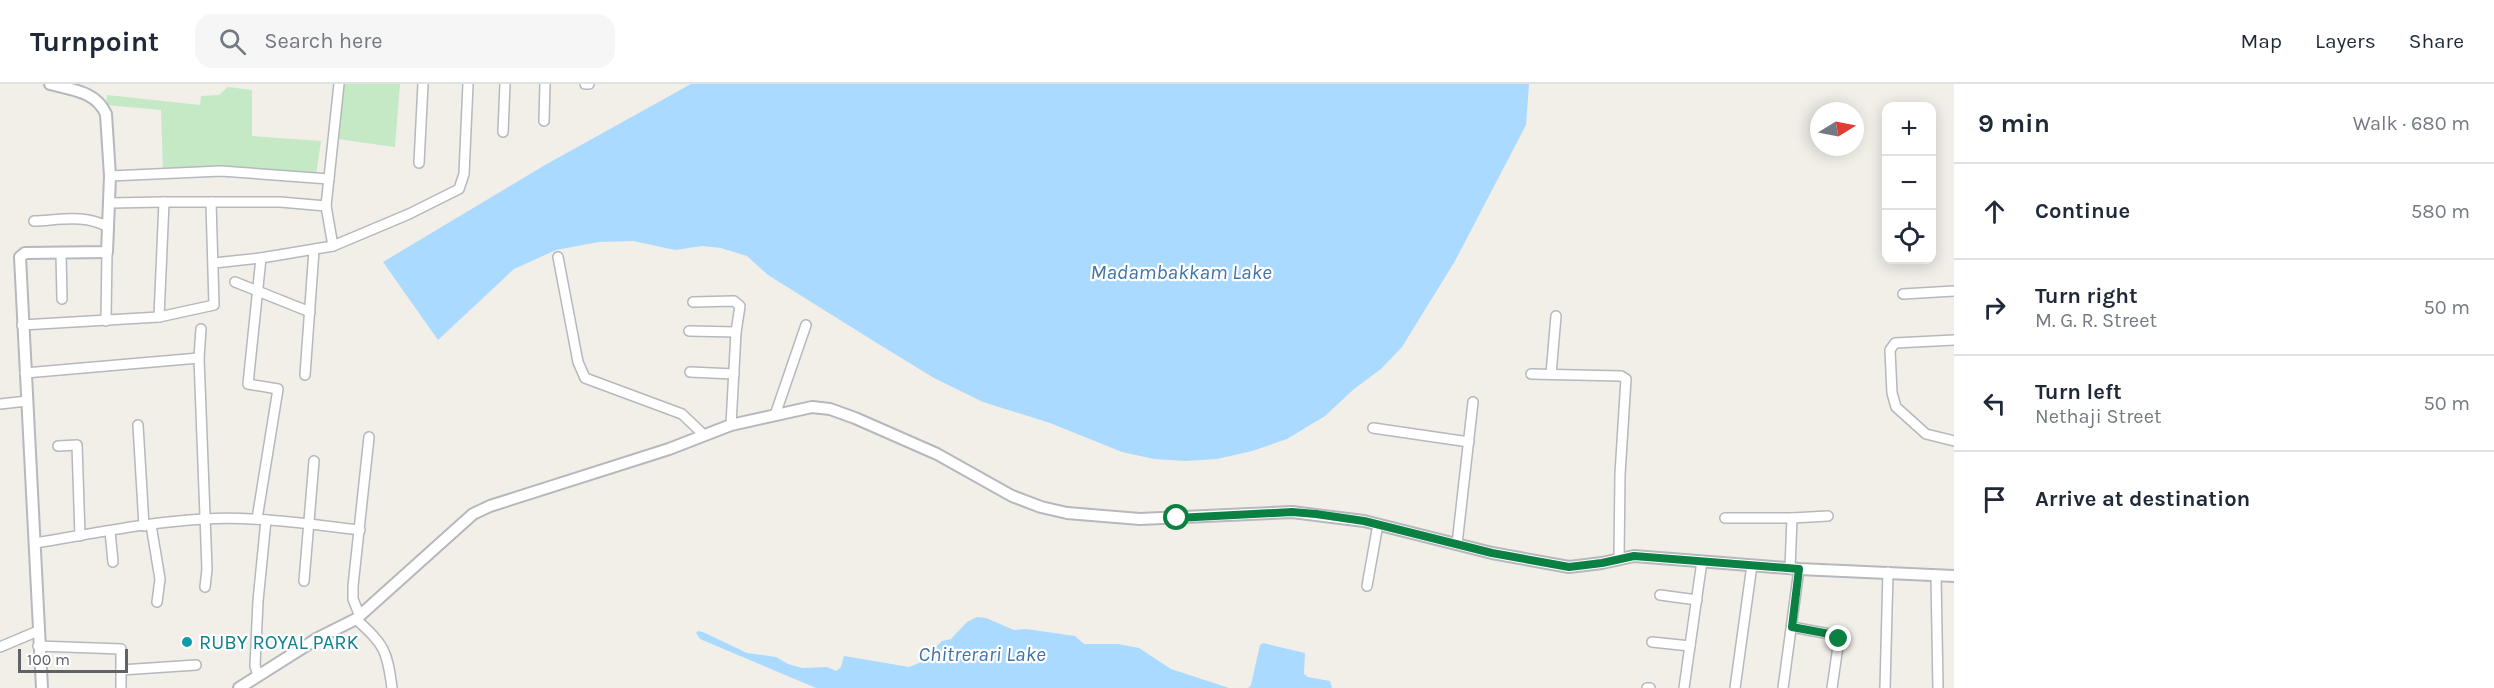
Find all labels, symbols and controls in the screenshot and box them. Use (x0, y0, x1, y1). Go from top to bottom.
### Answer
search box (195, 14, 615, 68)
text: Turnpoint (30, 25, 159, 58)
icon: search (216, 25, 249, 58)
text: Search here (264, 28, 383, 54)
text: Map (2240, 29, 2282, 53)
text: Layers (2315, 29, 2376, 53)
text: Share (2409, 29, 2464, 53)
north arrow (1810, 102, 1864, 156)
map controls (1882, 102, 1936, 264)
button: + (1882, 102, 1936, 156)
text: 9 min (1978, 108, 2050, 139)
text: Walk · 680 m (2353, 112, 2470, 135)
button: − (1882, 156, 1936, 210)
icon: ahead (1978, 195, 2011, 228)
text: Continue (2035, 198, 2130, 224)
text: 580 m (2411, 200, 2470, 223)
button: locate (1882, 210, 1936, 264)
water label: Madambakkam Lake (1090, 260, 1272, 284)
text: Turn right (2035, 283, 2138, 309)
icon: right (1978, 291, 2011, 324)
text: 50 m (2423, 296, 2470, 319)
text: M. G. R. Street (2035, 309, 2157, 332)
text: Turn left (2035, 379, 2122, 405)
icon: left (1978, 387, 2011, 420)
text: 50 m (2423, 392, 2470, 415)
text: Nethaji Street (2035, 405, 2161, 428)
icon: arrive (1978, 483, 2011, 516)
text: Arrive at destination (2035, 486, 2250, 512)
route start (1163, 504, 1189, 530)
route end (1825, 625, 1851, 651)
place label: RUBY ROYAL PARK (199, 631, 359, 654)
marker: RUBY ROYAL PARK (180, 635, 194, 649)
water label: Chitrerari Lake (918, 642, 1046, 666)
scale bar (18, 646, 128, 674)
text: 100 m (27, 650, 70, 669)

